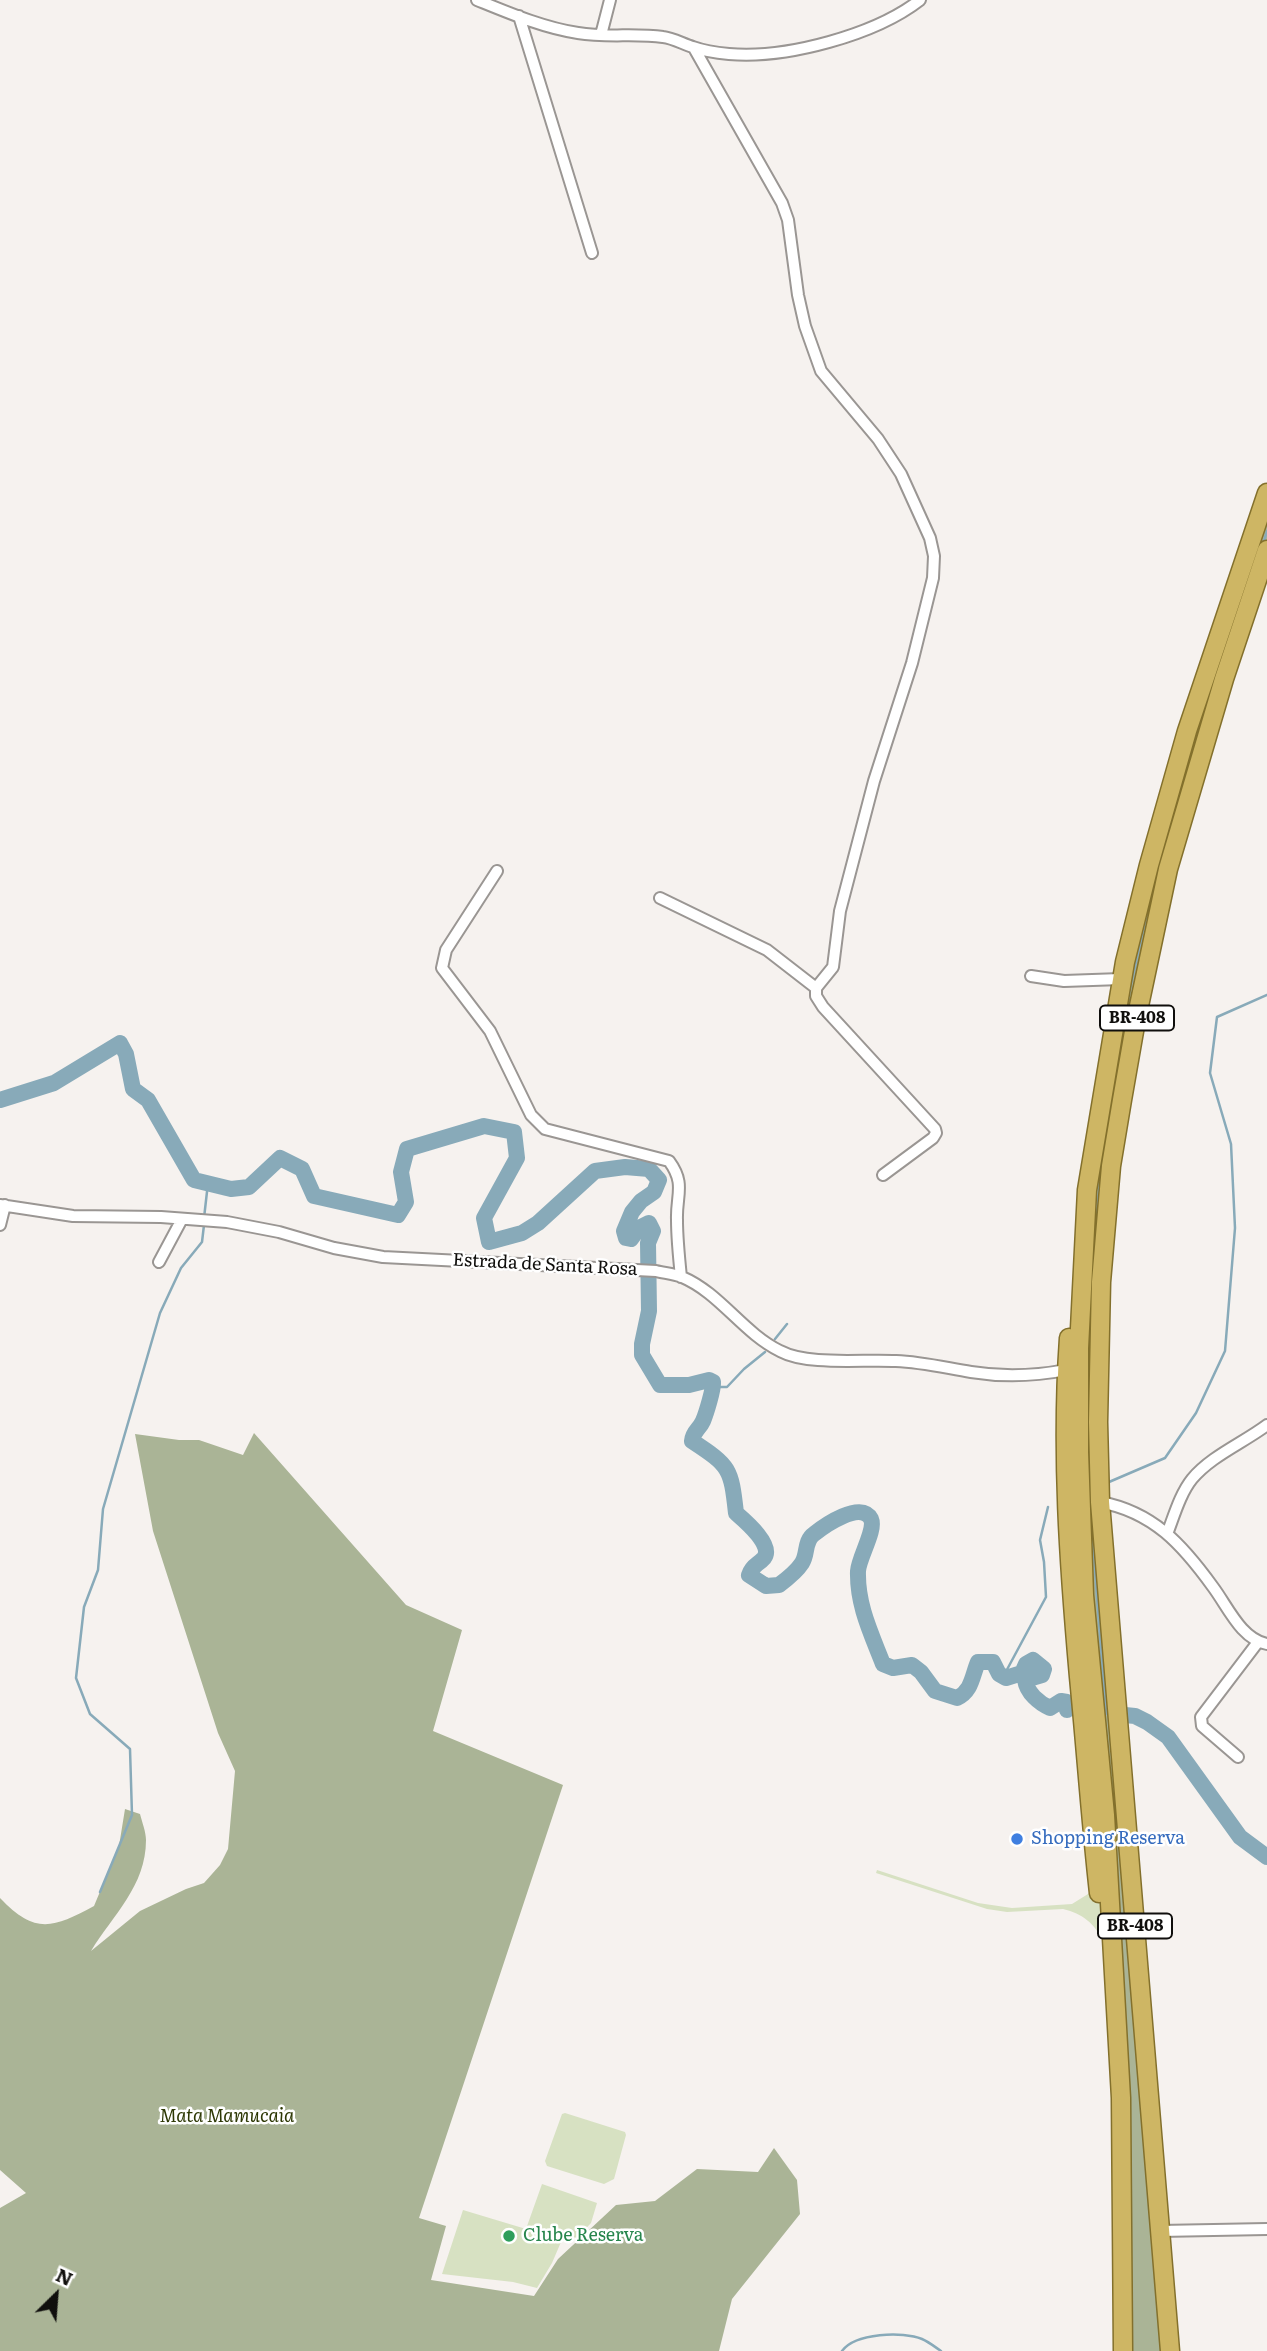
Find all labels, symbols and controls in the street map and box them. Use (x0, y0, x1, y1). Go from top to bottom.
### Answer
road number: BR-408 (1100, 1006, 1174, 1030)
street label: Estrada de Santa Rosa (452, 1249, 638, 1281)
place label: Shopping Reserva (1031, 1828, 1185, 1850)
marker: Shopping Reserva (1009, 1831, 1025, 1847)
road number: BR-408 (1098, 1914, 1172, 1938)
park label: Mata Mamucaia (160, 2106, 294, 2128)
place label: Clube Reserva (523, 2225, 644, 2247)
marker: Clube Reserva (501, 2228, 517, 2244)
north arrow (21, 2260, 91, 2330)
text: N (52, 2260, 78, 2292)

